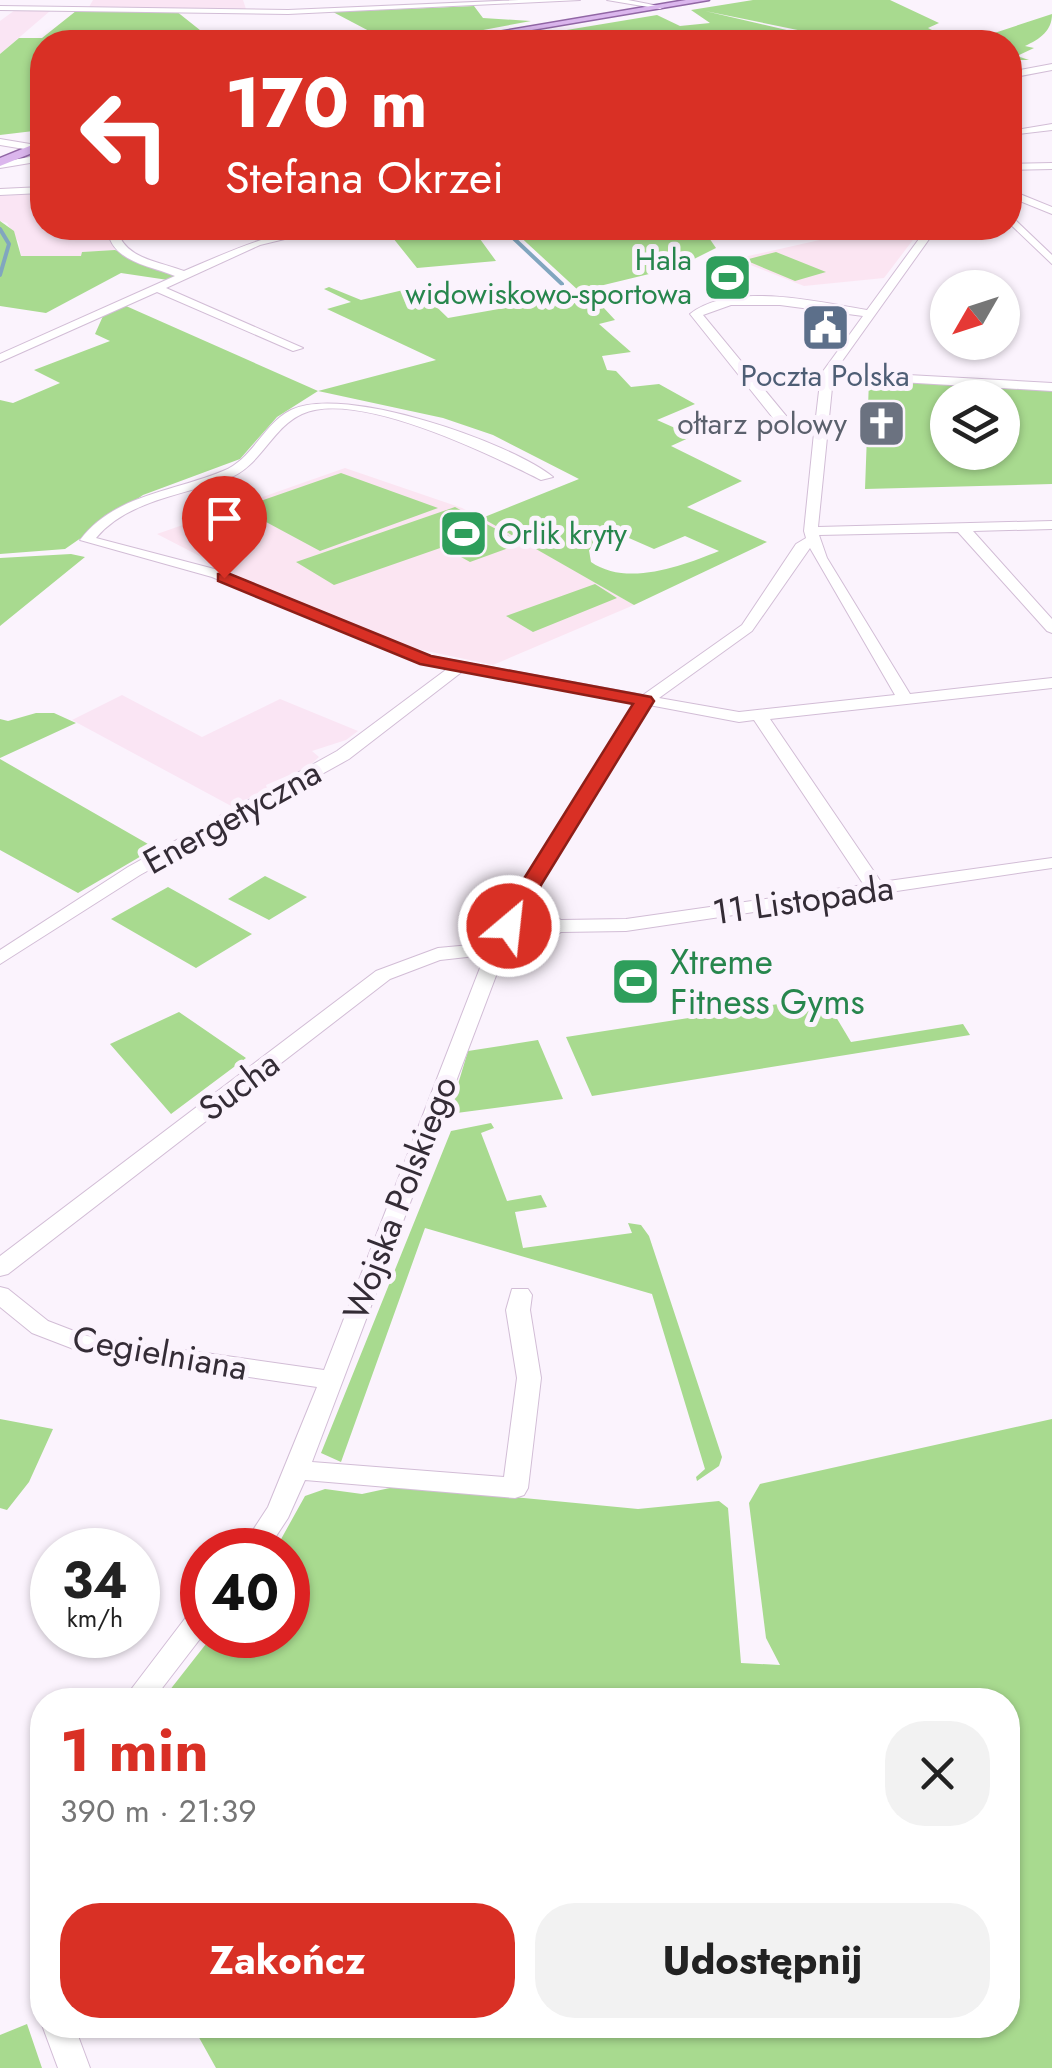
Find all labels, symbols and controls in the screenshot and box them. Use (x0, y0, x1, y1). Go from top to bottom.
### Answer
text: 170 m (225, 52, 428, 153)
icon: left (60, 70, 190, 200)
text: Stefana Okrzei (225, 145, 504, 210)
place label: Hala widowiskowo-sportowa (405, 238, 692, 315)
sports icon: Hala widowiskowo-sportowa (701, 251, 753, 303)
north arrow (930, 270, 1020, 360)
map controls (930, 270, 1020, 470)
public building icon: Poczta Polska (799, 301, 851, 353)
place label: Poczta Polska (740, 354, 910, 397)
button: layers (930, 380, 1020, 470)
church icon: ołtarz polowy (856, 398, 908, 450)
place label: ołtarz polowy (677, 402, 848, 445)
pin (182, 476, 267, 579)
icon: arrive (197, 491, 252, 546)
sports icon: Orlik kryty (437, 508, 489, 560)
place label: Orlik kryty (498, 512, 628, 555)
street label: Energetyczna (134, 748, 330, 886)
street label: 11 Listopada (709, 863, 897, 937)
position arrow (457, 874, 561, 978)
place label: Xtreme Fitness Gyms (670, 937, 865, 1027)
sports icon: Xtreme Fitness Gyms (609, 956, 661, 1008)
street label: Sucha (188, 1039, 290, 1133)
street label: Wojska Polskiego (331, 1069, 469, 1327)
street label: Cegielniana (69, 1313, 251, 1393)
speed limit sign: 40 (180, 1528, 310, 1658)
text: 34 (62, 1544, 128, 1617)
text: km/h (67, 1600, 123, 1636)
text: 1 min (60, 1707, 209, 1794)
button: close (885, 1721, 990, 1826)
text: 390 m · 21:39 (60, 1788, 257, 1834)
button: Zakończ (60, 1903, 515, 2018)
button: Udostępnij (535, 1903, 990, 2018)

